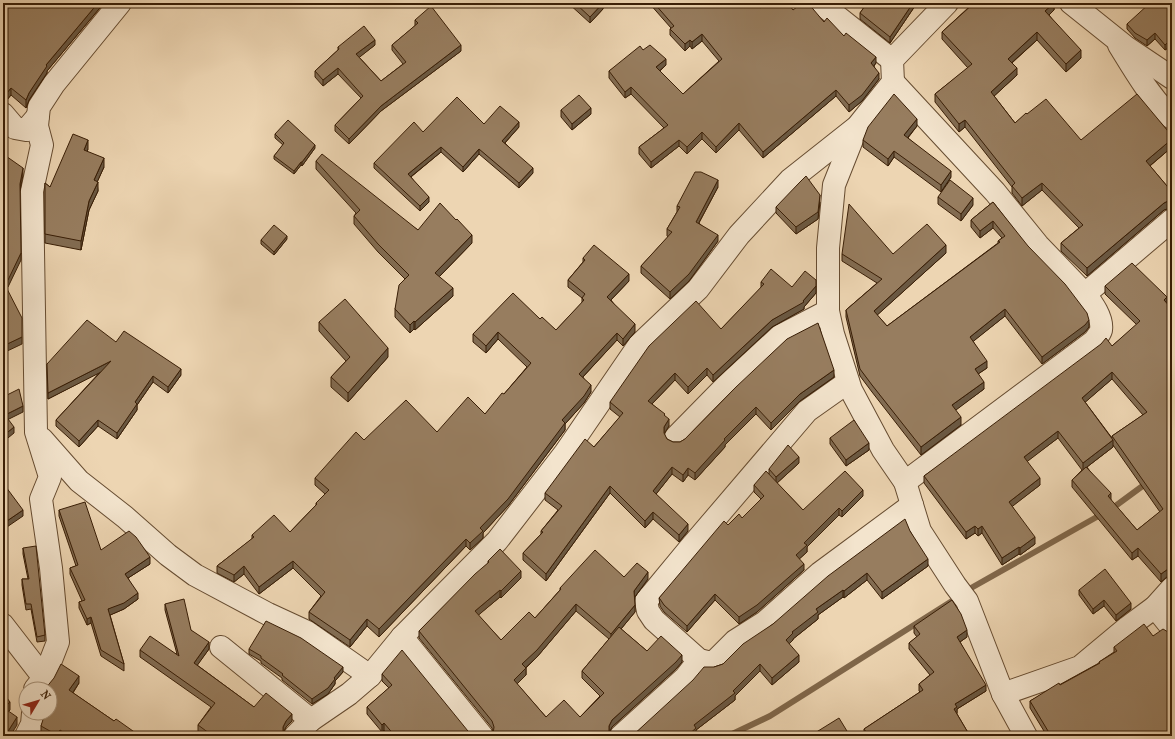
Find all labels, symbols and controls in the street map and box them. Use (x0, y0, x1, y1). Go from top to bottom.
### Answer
north arrow (18, 681, 58, 721)
text: N (38, 688, 54, 703)

